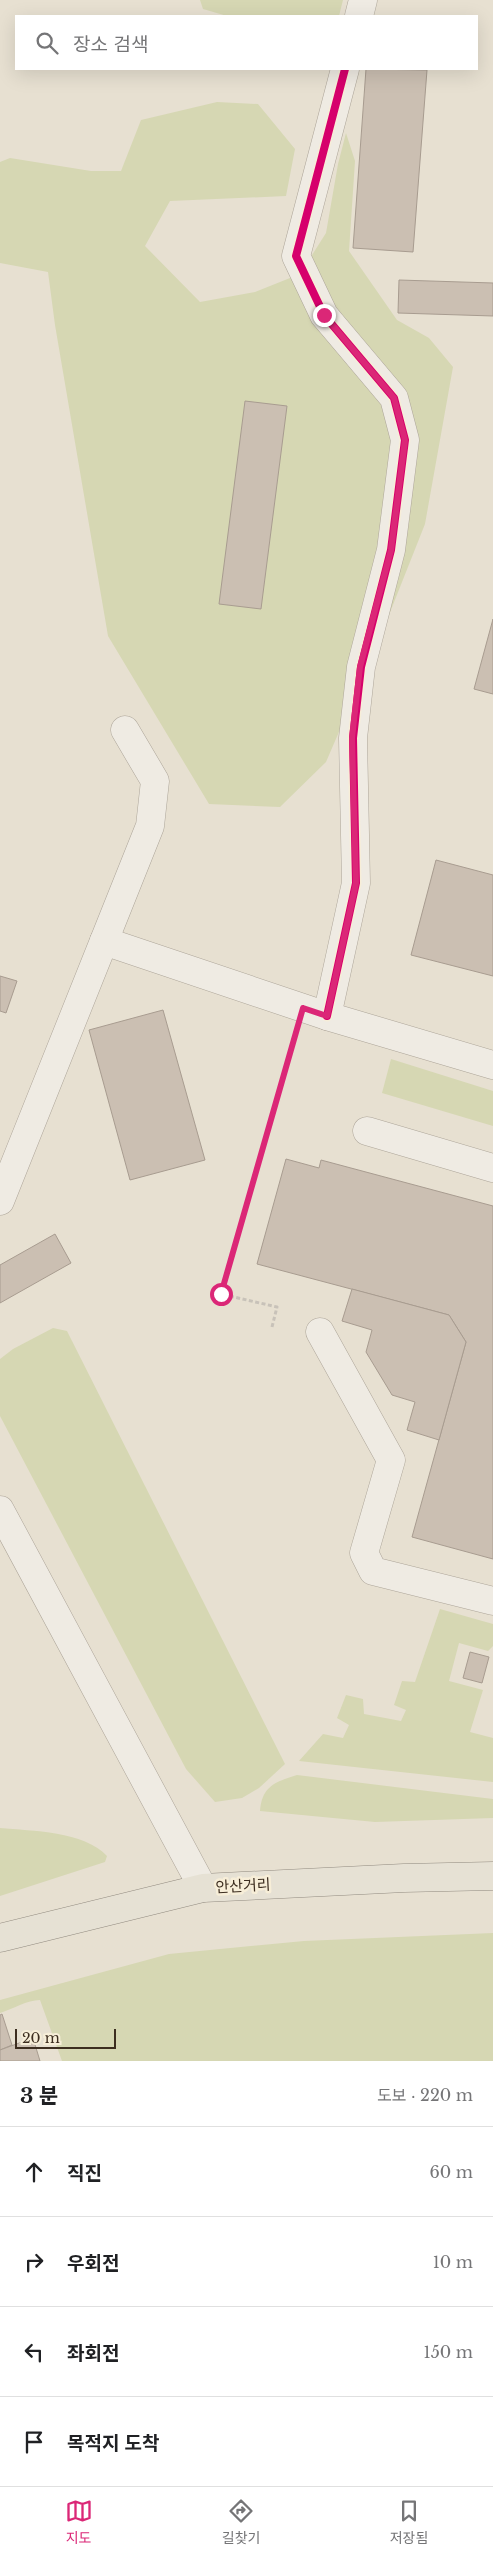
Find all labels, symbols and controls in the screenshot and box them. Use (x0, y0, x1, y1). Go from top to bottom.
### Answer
search box (15, 15, 478, 70)
icon: search (33, 29, 61, 57)
text: 장소 검색 (73, 33, 148, 56)
route end (313, 304, 336, 327)
route start (210, 1283, 233, 1306)
street label: 안산거리 (215, 1875, 271, 1896)
scale bar (15, 2026, 116, 2049)
text: 20 m (22, 2029, 60, 2047)
text: 3 분 (20, 2083, 58, 2109)
text: 도보 · 220 m (377, 2085, 473, 2105)
icon: ahead (20, 2158, 48, 2186)
text: 직진 (67, 2162, 102, 2185)
text: 60 m (430, 2162, 473, 2182)
icon: right (20, 2248, 48, 2276)
text: 우회전 (67, 2252, 119, 2275)
text: 10 m (433, 2252, 473, 2272)
icon: left (20, 2338, 48, 2366)
text: 좌회전 (67, 2342, 119, 2365)
text: 150 m (424, 2342, 473, 2362)
icon: arrive (20, 2428, 48, 2456)
text: 목적지 도착 (67, 2432, 159, 2455)
tab: 지도 (65, 2497, 93, 2547)
tab: 길찾기 (222, 2497, 260, 2547)
tab: 저장됨 (390, 2497, 428, 2547)

